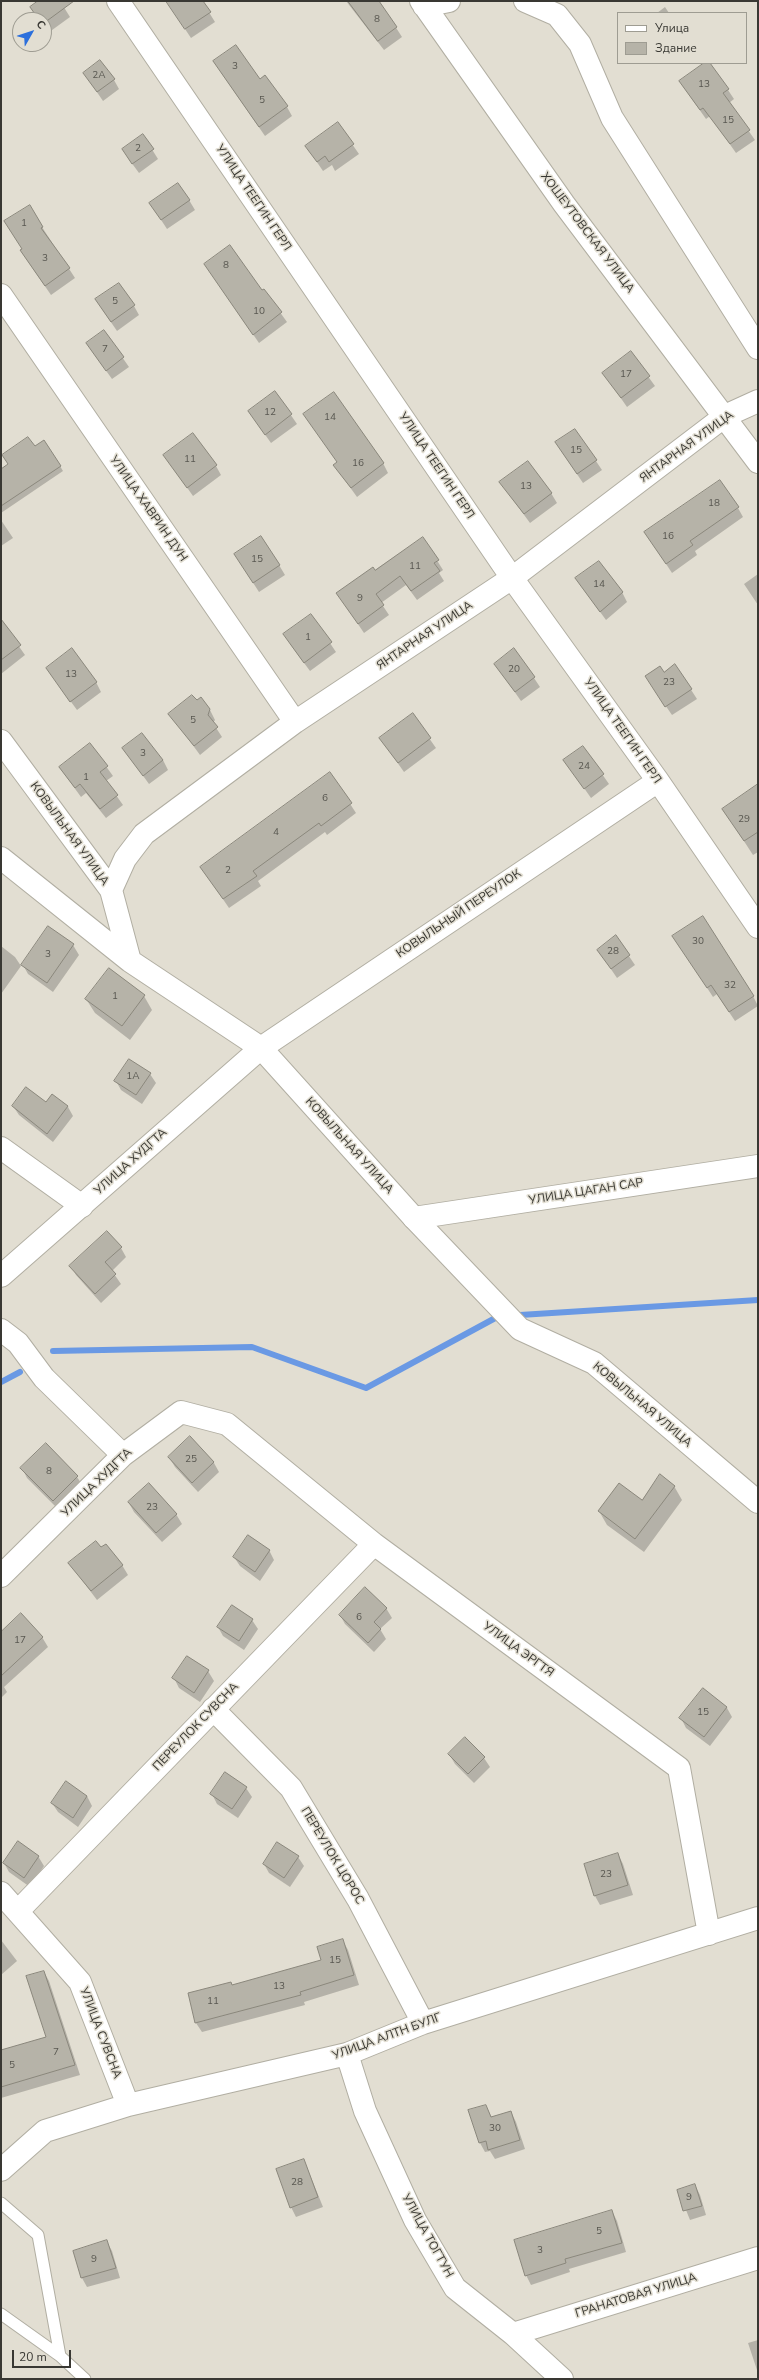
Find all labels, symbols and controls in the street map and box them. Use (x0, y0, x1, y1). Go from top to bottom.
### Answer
north arrow (12, 12, 52, 52)
legend (617, 12, 747, 64)
house number: 8 (374, 14, 380, 26)
text: С (33, 17, 49, 32)
text: Улица (655, 20, 689, 36)
text: Здание (655, 40, 697, 56)
house number: 3 (232, 61, 238, 73)
house number: 2А (92, 70, 106, 82)
house number: 13 (698, 79, 710, 91)
house number: 5 (259, 95, 265, 107)
house number: 15 (722, 115, 734, 127)
street label: УЛИЦА ТЕЕГИН ГЕРЛ (212, 142, 294, 254)
house number: 2 (135, 143, 141, 155)
street label: ХОШЕУТОВСКАЯ УЛИЦА (537, 170, 637, 296)
house number: 1 (21, 218, 27, 230)
house number: 3 (42, 253, 48, 265)
house number: 8 (223, 260, 229, 272)
house number: 5 (112, 296, 118, 308)
house number: 10 (253, 306, 265, 318)
house number: 7 (102, 344, 108, 356)
house number: 17 (620, 369, 632, 381)
house number: 12 (264, 407, 276, 419)
street label: ЯНТАРНАЯ УЛИЦА (637, 408, 737, 486)
street label: УЛИЦА ТЕЕГИН ГЕРЛ (395, 410, 477, 522)
house number: 14 (324, 412, 336, 424)
house number: 15 (570, 445, 582, 457)
street label: УЛИЦА ХАВРИН ДУН (106, 453, 190, 565)
house number: 11 (184, 454, 196, 466)
house number: 16 (352, 458, 364, 470)
house number: 13 (520, 481, 532, 493)
house number: 18 (708, 498, 720, 510)
house number: 16 (662, 531, 674, 543)
house number: 15 (251, 554, 263, 566)
house number: 11 (409, 561, 421, 573)
house number: 14 (593, 579, 605, 591)
house number: 9 (357, 593, 363, 605)
street label: ЯНТАРНАЯ УЛИЦА (374, 599, 476, 673)
house number: 1 (305, 632, 311, 644)
house number: 20 (508, 664, 520, 676)
house number: 13 (65, 669, 77, 681)
street label: УЛИЦА ТЕЕГИН ГЕРЛ (580, 676, 664, 786)
house number: 23 (663, 677, 675, 689)
house number: 5 (190, 715, 196, 727)
house number: 3 (140, 748, 146, 760)
house number: 24 (578, 761, 590, 773)
house number: 1 (83, 772, 89, 784)
street label: КОВЫЛЬНАЯ УЛИЦА (27, 779, 111, 889)
house number: 6 (322, 793, 328, 805)
house number: 29 (738, 814, 750, 826)
house number: 4 (273, 827, 279, 839)
house number: 2 (225, 865, 231, 877)
street label: КОВЫЛЬНЫЙ ПЕРЕУЛОК (394, 867, 524, 961)
house number: 30 (692, 936, 704, 948)
house number: 28 (607, 946, 619, 958)
house number: 3 (45, 949, 51, 961)
house number: 32 (724, 980, 736, 992)
house number: 1 (112, 991, 118, 1003)
house number: 1А (126, 1071, 140, 1083)
street label: КОВЫЛЬНАЯ УЛИЦА (302, 1095, 396, 1197)
street label: УЛИЦА ХУДГТА (92, 1126, 170, 1198)
street label: УЛИЦА ЦАГАН САР (528, 1176, 644, 1208)
street label: КОВЫЛЬНАЯ УЛИЦА (590, 1359, 694, 1451)
street label: УЛИЦА ХУДГТА (59, 1446, 135, 1520)
house number: 25 (185, 1454, 197, 1466)
house number: 8 (46, 1466, 52, 1478)
house number: 23 (146, 1502, 158, 1514)
house number: 6 (356, 1612, 362, 1624)
street label: УЛИЦА ЭРГТЯ (480, 1619, 556, 1681)
house number: 17 (14, 1635, 26, 1647)
street label: ПЕРЕУЛОК СУВСНА (150, 1680, 242, 1774)
house number: 15 (697, 1707, 709, 1719)
street label: ПЕРЕУЛОК ЦОРОС (297, 1805, 367, 1907)
house number: 23 (600, 1869, 612, 1881)
house number: 15 (329, 1955, 341, 1967)
house number: 13 (273, 1981, 285, 1993)
street label: УЛИЦА СУВСНА (76, 1985, 124, 2081)
house number: 11 (207, 1996, 219, 2008)
street label: УЛИЦА АЛТН БУЛГ (331, 2011, 443, 2063)
house number: 7 (53, 2047, 59, 2059)
house number: 5 (9, 2060, 15, 2072)
house number: 30 (489, 2123, 501, 2135)
house number: 28 (291, 2177, 303, 2189)
street label: УЛИЦА ТОГТУН (398, 2192, 456, 2280)
house number: 9 (686, 2192, 692, 2204)
house number: 5 (596, 2226, 602, 2238)
house number: 3 (537, 2245, 543, 2257)
house number: 9 (91, 2254, 97, 2266)
street label: ГРАНАТОВАЯ УЛИЦА (573, 2271, 699, 2321)
scale bar (14, 2342, 73, 2368)
text: 20 m (19, 2349, 47, 2365)

